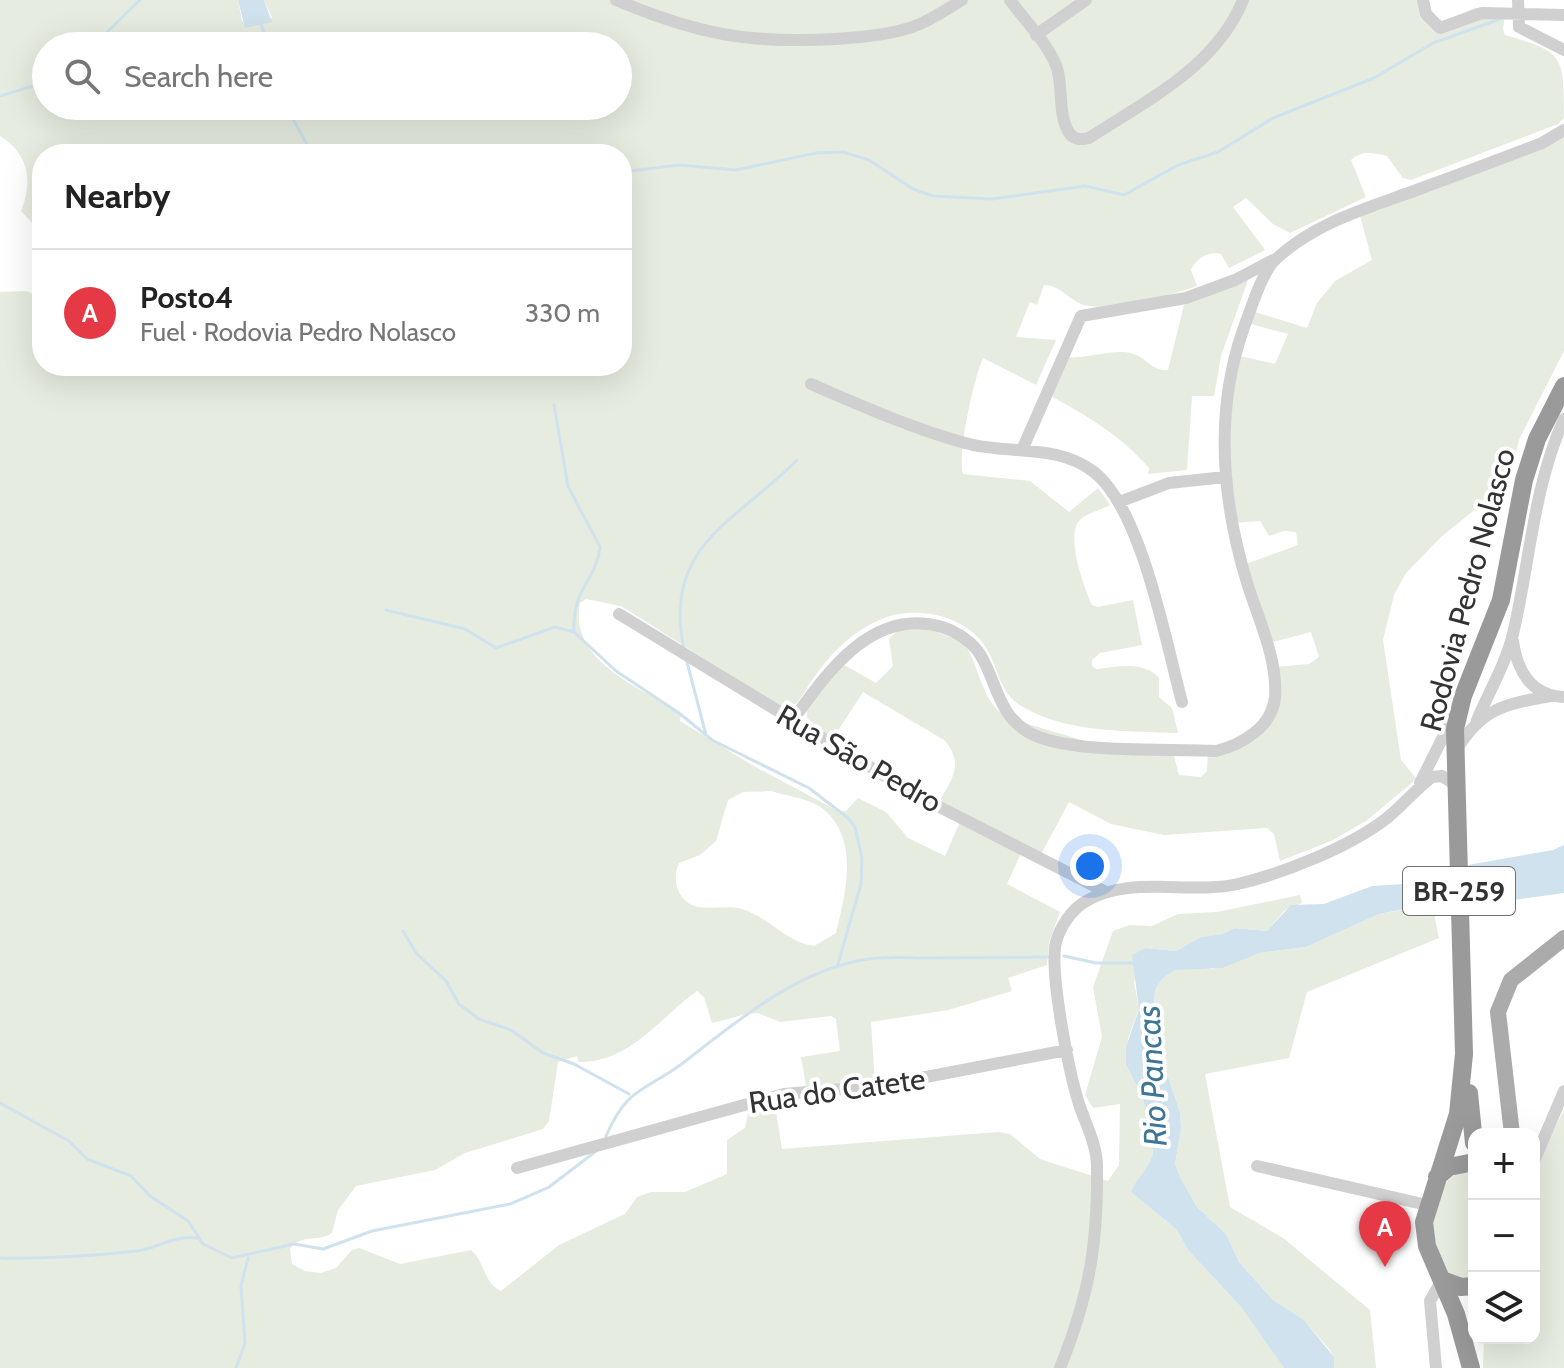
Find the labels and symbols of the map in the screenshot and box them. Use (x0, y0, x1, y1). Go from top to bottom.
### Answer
street label: Rodovia Pedro Nolasco (1412, 444, 1523, 735)
street label: Rua São Pedro (770, 697, 948, 821)
your location (1070, 846, 1110, 886)
road number: BR-259 (1403, 867, 1515, 915)
water label: Rio Pancas (1128, 1004, 1175, 1148)
street label: Rua do Catete (746, 1060, 928, 1121)
pin: A (1359, 1201, 1411, 1267)

